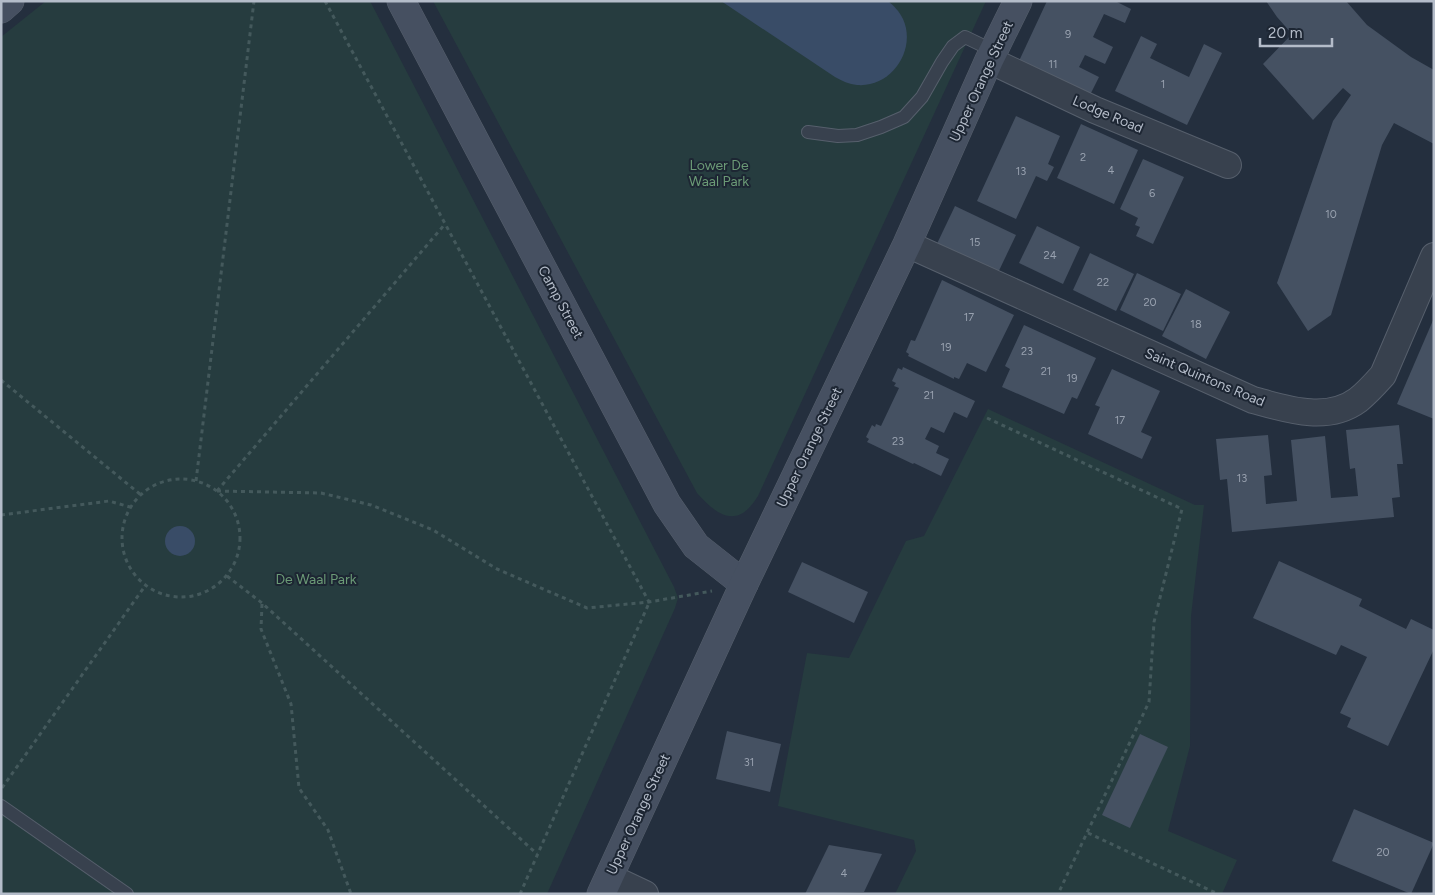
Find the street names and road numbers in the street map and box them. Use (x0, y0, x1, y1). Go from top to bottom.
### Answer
street label: Upper Orange Street (946, 18, 1017, 144)
street label: Lodge Road (1070, 92, 1146, 137)
street label: Camp Street (534, 263, 587, 342)
street label: Saint Quintons Road (1142, 344, 1267, 410)
street label: Upper Orange Street (773, 384, 846, 510)
street label: Upper Orange Street (603, 751, 674, 877)

